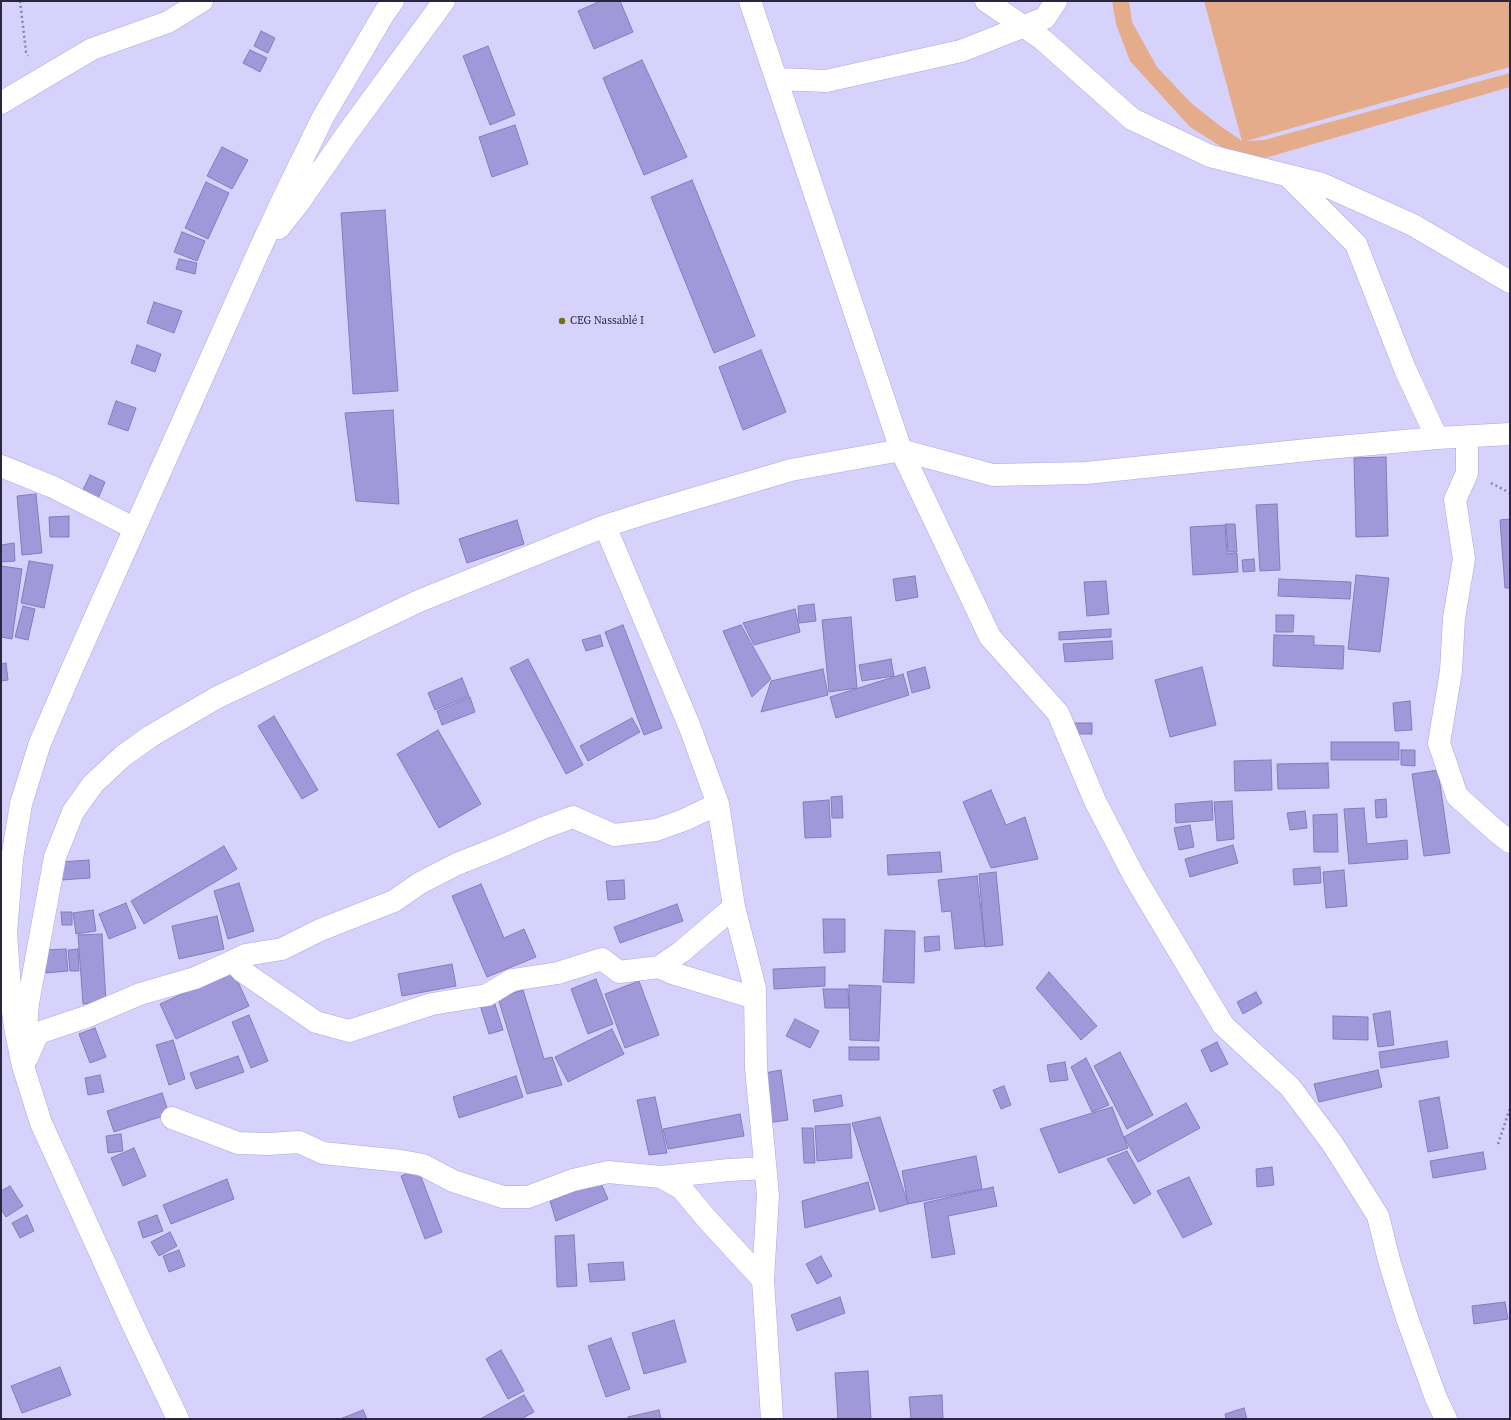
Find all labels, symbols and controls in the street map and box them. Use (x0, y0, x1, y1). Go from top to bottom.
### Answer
place label: CEG Nassablé I (570, 314, 644, 328)
marker: CEG Nassablé I (557, 316, 567, 326)

